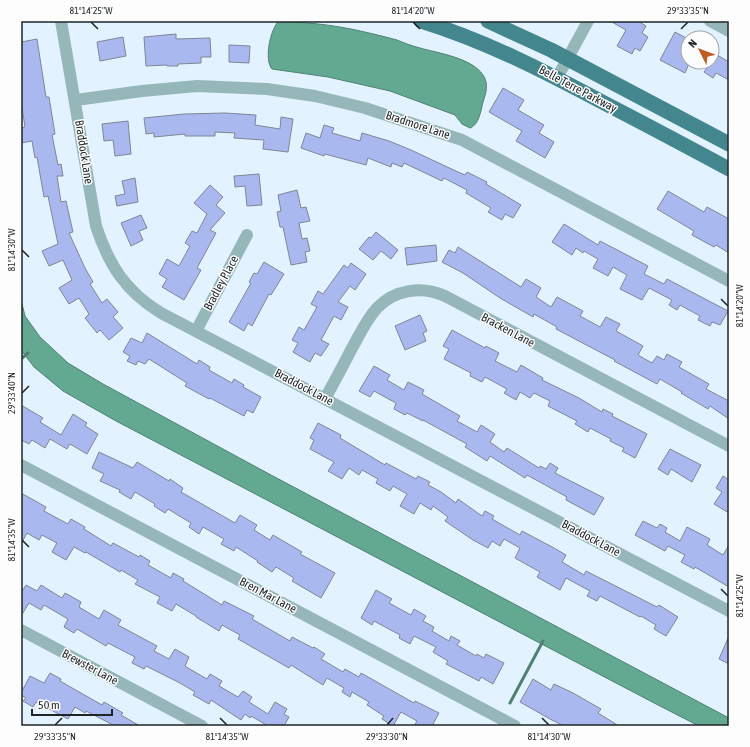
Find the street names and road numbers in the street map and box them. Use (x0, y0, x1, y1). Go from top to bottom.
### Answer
street label: Belle Terre Parkway (537, 63, 619, 115)
street label: Bradmore Lane (384, 108, 452, 142)
street label: Braddock Lane (72, 119, 96, 185)
street label: Bradley Place (201, 253, 241, 313)
street label: Bracken Lane (479, 310, 537, 350)
street label: Braddock Lane (272, 366, 336, 408)
street label: Braddock Lane (559, 517, 623, 559)
street label: Bren Mar Lane (237, 574, 299, 616)
street label: Brewster Lane (60, 646, 120, 688)

